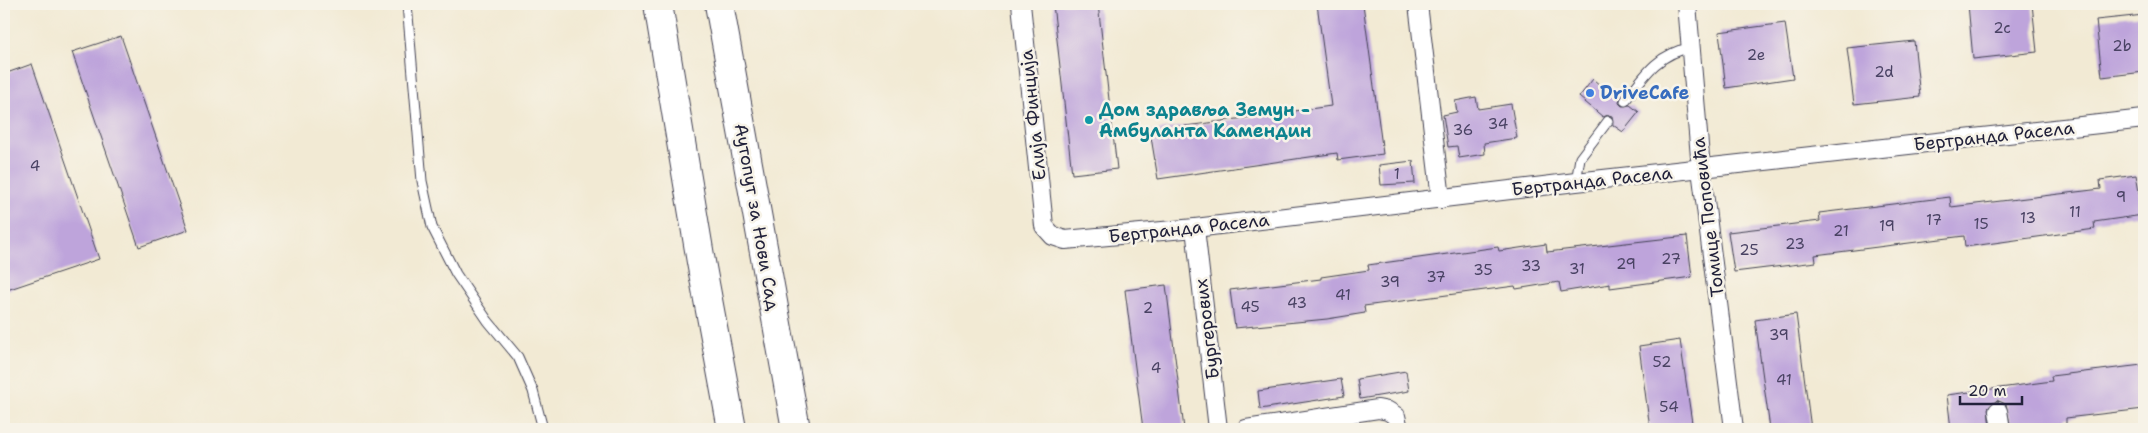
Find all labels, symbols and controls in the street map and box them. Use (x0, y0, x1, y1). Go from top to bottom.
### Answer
house number: 2c (1993, 18, 2011, 38)
house number: 2b (2112, 36, 2132, 56)
house number: 2e (1747, 45, 1765, 65)
street label: Елија Финција (1014, 48, 1052, 182)
house number: 2d (1874, 62, 1894, 82)
place label: DriveCafe (1600, 81, 1689, 105)
marker: DriveCafe (1584, 87, 1596, 99)
place label: Дом здравља Земун - Амбуланта Камендин (1099, 98, 1311, 143)
marker: Дом здравља Земун - Амбуланта Камендин (1083, 114, 1095, 126)
house number: 34 (1488, 114, 1508, 134)
street label: Бертранда Расела (1912, 116, 2076, 156)
house number: 36 (1453, 120, 1473, 140)
street label: Аутопут за Нови Сад (729, 122, 785, 313)
street label: Томице Поповића (1686, 136, 1730, 298)
house number: 4 (30, 156, 40, 176)
street label: Бертранда Расела (1510, 161, 1674, 201)
house number: 1 (1394, 164, 1400, 184)
house number: 9 (2116, 187, 2126, 207)
house number: 11 (2069, 202, 2081, 222)
street label: Бертранда Расела (1107, 208, 1271, 248)
house number: 13 (2020, 208, 2036, 228)
house number: 17 (1926, 210, 1942, 230)
house number: 15 (1973, 214, 1989, 234)
house number: 19 (1879, 216, 1895, 236)
house number: 21 (1833, 221, 1849, 241)
house number: 23 (1785, 234, 1805, 254)
house number: 25 (1739, 240, 1759, 260)
house number: 27 (1661, 249, 1681, 269)
house number: 29 (1616, 254, 1636, 274)
house number: 33 (1521, 256, 1541, 276)
house number: 31 (1569, 259, 1585, 279)
house number: 35 (1473, 260, 1493, 280)
house number: 37 (1426, 267, 1446, 287)
house number: 39 (1380, 272, 1400, 292)
street label: Бургерових (1189, 277, 1225, 381)
house number: 41 (1335, 285, 1351, 305)
house number: 43 (1287, 293, 1307, 313)
house number: 45 (1240, 297, 1260, 317)
house number: 2 (1143, 298, 1153, 318)
house number: 39 (1769, 325, 1789, 345)
house number: 52 (1653, 352, 1671, 372)
house number: 4 (1151, 358, 1161, 378)
house number: 41 (1776, 370, 1792, 390)
scale bar (1960, 373, 2023, 405)
text: 20 m (1968, 381, 2007, 401)
house number: 54 (1659, 397, 1679, 417)

